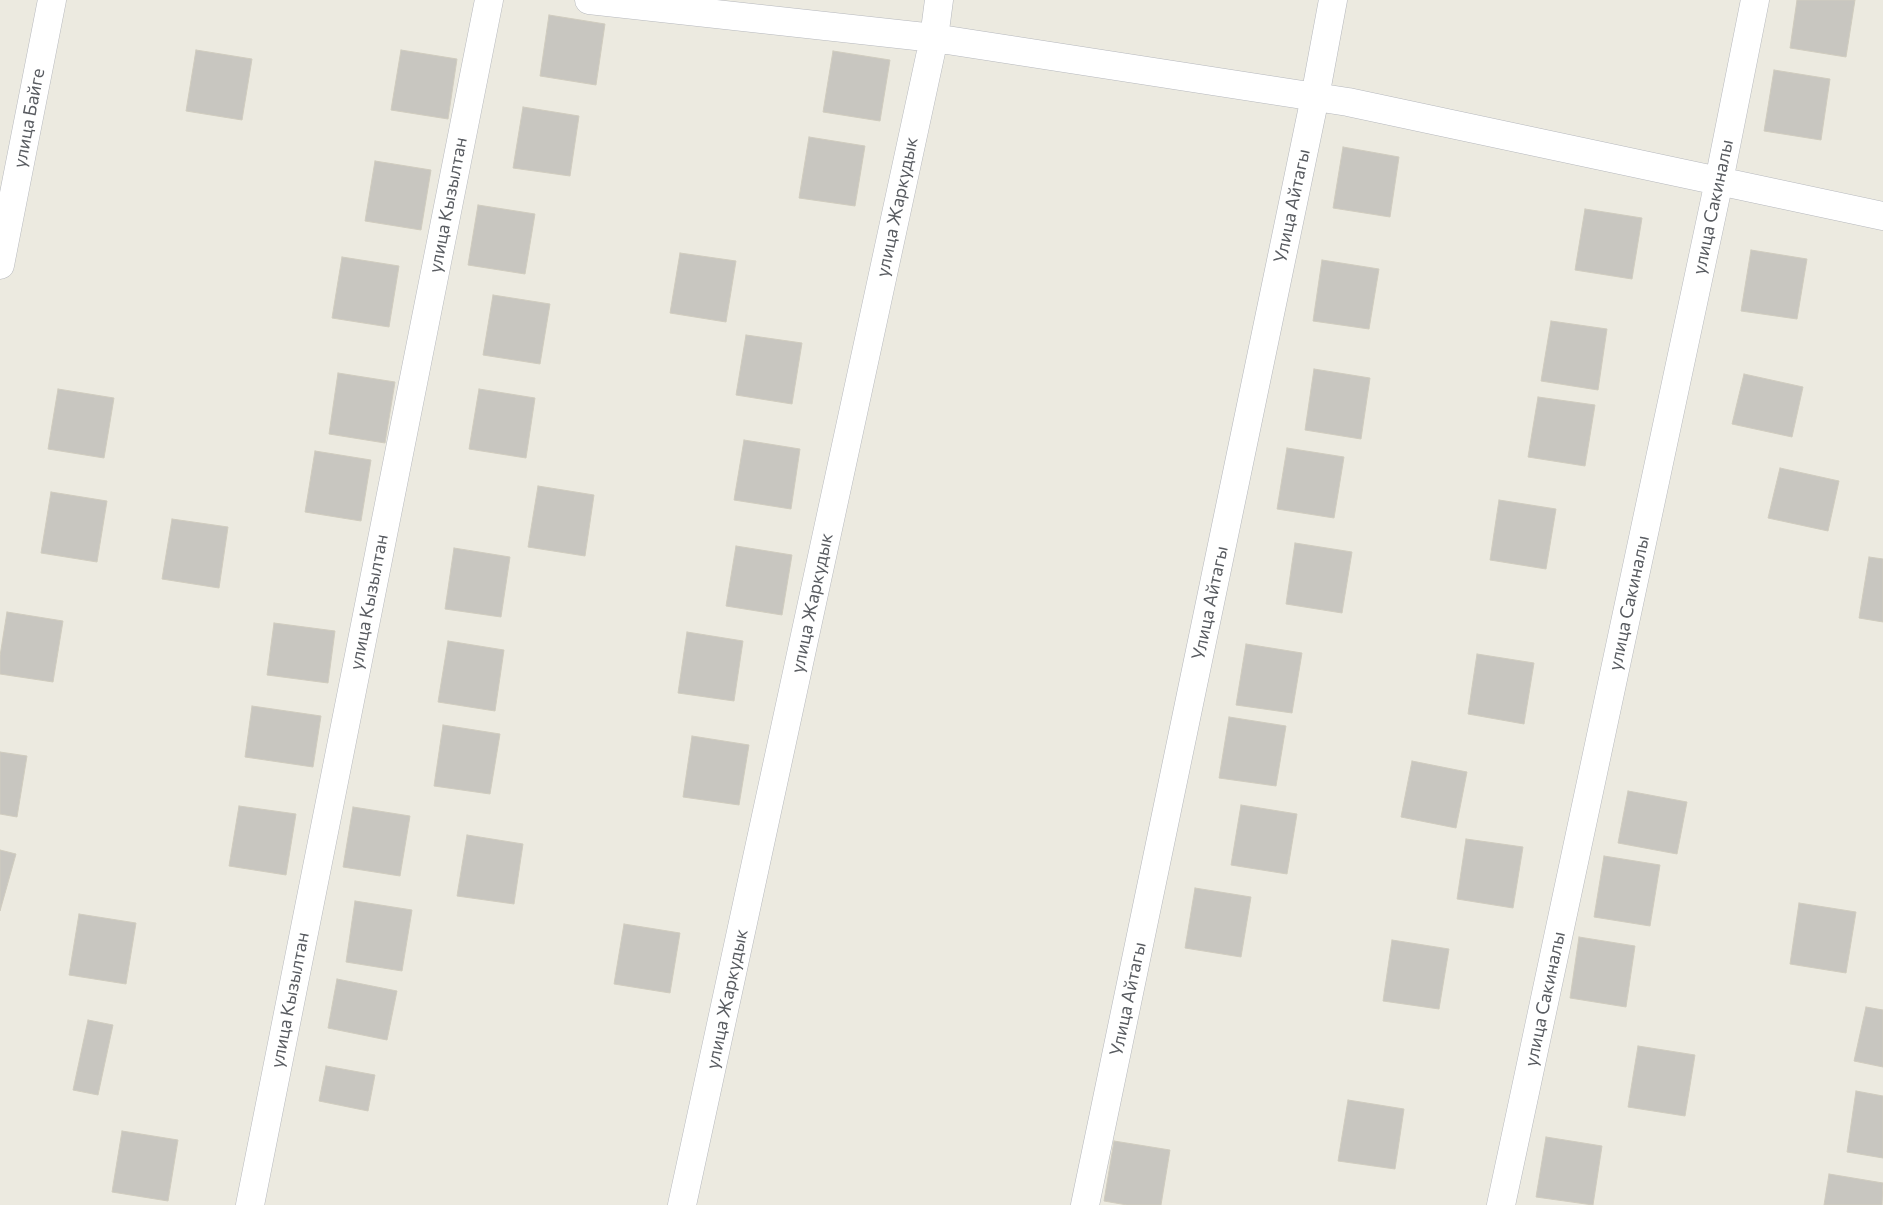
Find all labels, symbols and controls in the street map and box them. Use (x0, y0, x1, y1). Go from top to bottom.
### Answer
street label: улица Байге (9, 66, 49, 170)
street label: улица Кызылтан (424, 135, 472, 275)
street label: улица Жаркудык (872, 135, 922, 279)
street label: улица Сакиналы (1688, 138, 1738, 276)
street label: Улица Айтагы (1269, 147, 1315, 265)
street label: улица Жаркудык (787, 531, 837, 675)
street label: улица Кызылтан (345, 532, 393, 672)
street label: улица Сакиналы (1604, 534, 1654, 672)
street label: Улица Айтагы (1187, 544, 1233, 662)
street label: улица Жаркудык (702, 927, 752, 1071)
street label: улица Кызылтан (266, 930, 314, 1070)
street label: улица Сакиналы (1520, 930, 1570, 1068)
street label: Улица Айтагы (1105, 940, 1151, 1058)

